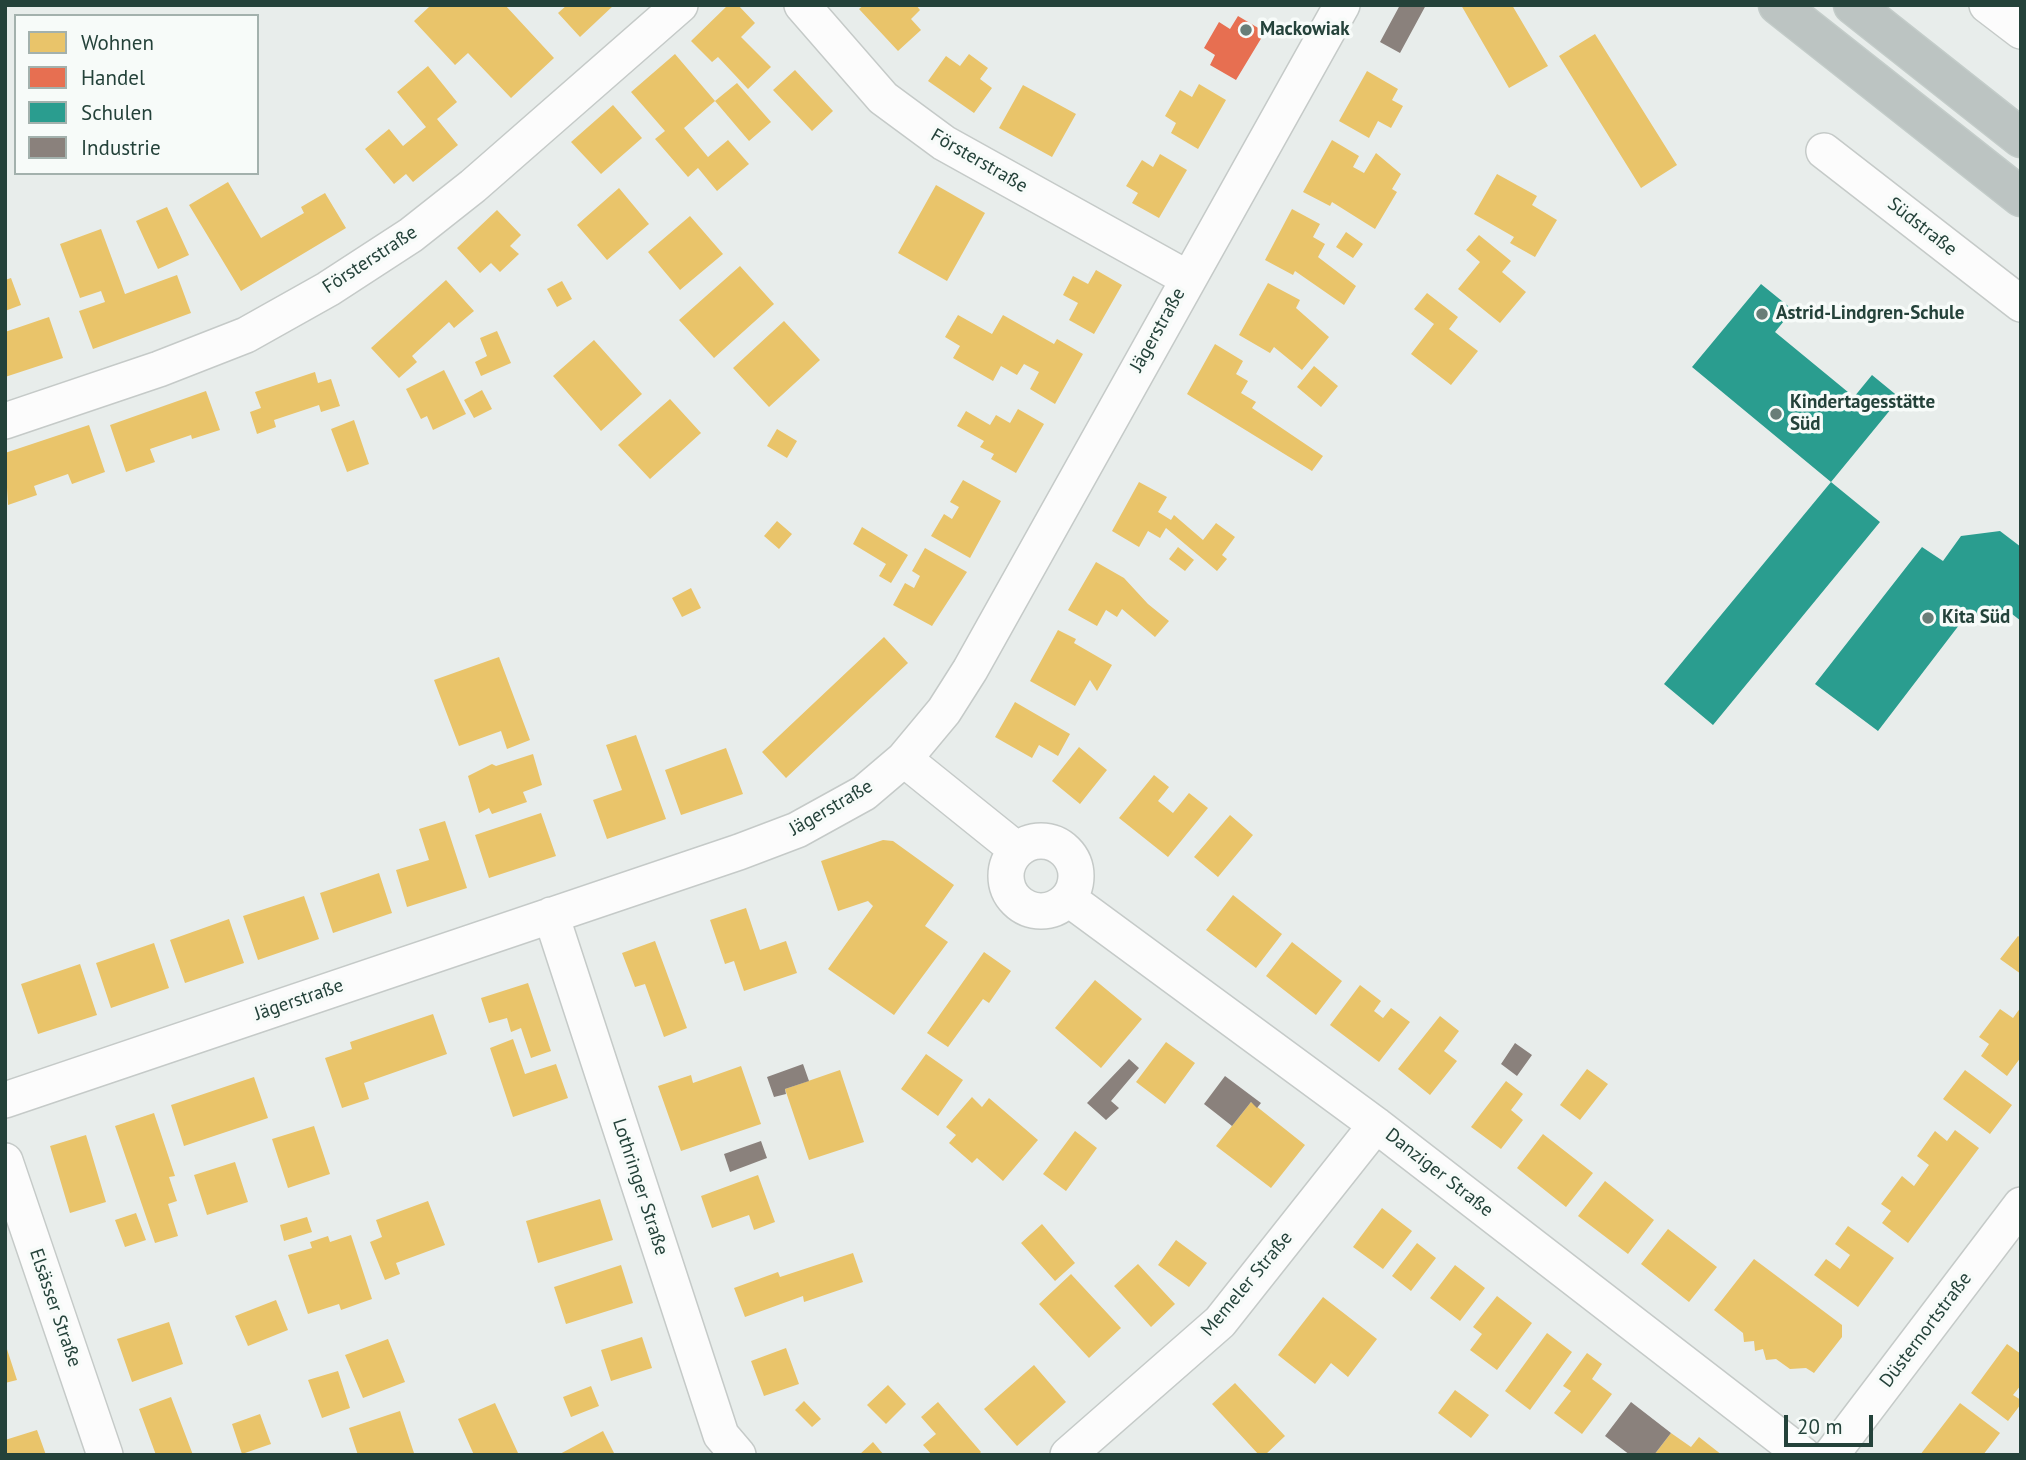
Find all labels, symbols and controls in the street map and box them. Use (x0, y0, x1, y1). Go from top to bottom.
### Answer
legend (14, 14, 259, 175)
place label: Mackowiak (1260, 19, 1350, 41)
marker: Mackowiak (1238, 22, 1254, 38)
text: Wohnen (81, 29, 154, 56)
text: Handel (81, 64, 145, 91)
text: Schulen (81, 99, 153, 126)
street label: Försterstraße (927, 124, 1031, 198)
text: Industrie (81, 134, 161, 161)
street label: Südstraße (1883, 193, 1961, 261)
street label: Försterstraße (318, 221, 422, 299)
street label: Jägerstraße (1126, 284, 1190, 376)
place label: Astrid-Lindgren-Schule (1776, 303, 1964, 325)
marker: Astrid-Lindgren-Schule (1754, 306, 1770, 322)
place label: Kindertagesstätte Süd (1790, 392, 1935, 436)
marker: Kindertagesstätte Süd (1768, 406, 1784, 422)
place label: Kita Süd (1942, 607, 2010, 629)
marker: Kita Süd (1920, 610, 1936, 626)
street label: Jägerstraße (785, 775, 877, 841)
street label: Jägerstraße (252, 974, 346, 1026)
street label: Lothringer Straße (607, 1116, 673, 1258)
street label: Danziger Straße (1381, 1124, 1497, 1222)
street label: Memeler Straße (1197, 1227, 1297, 1341)
street label: Elsässer Straße (24, 1246, 86, 1370)
street label: Düsternortstraße (1875, 1268, 1977, 1392)
scale bar (1788, 1400, 1877, 1444)
text: 20 m (1797, 1413, 1843, 1440)

